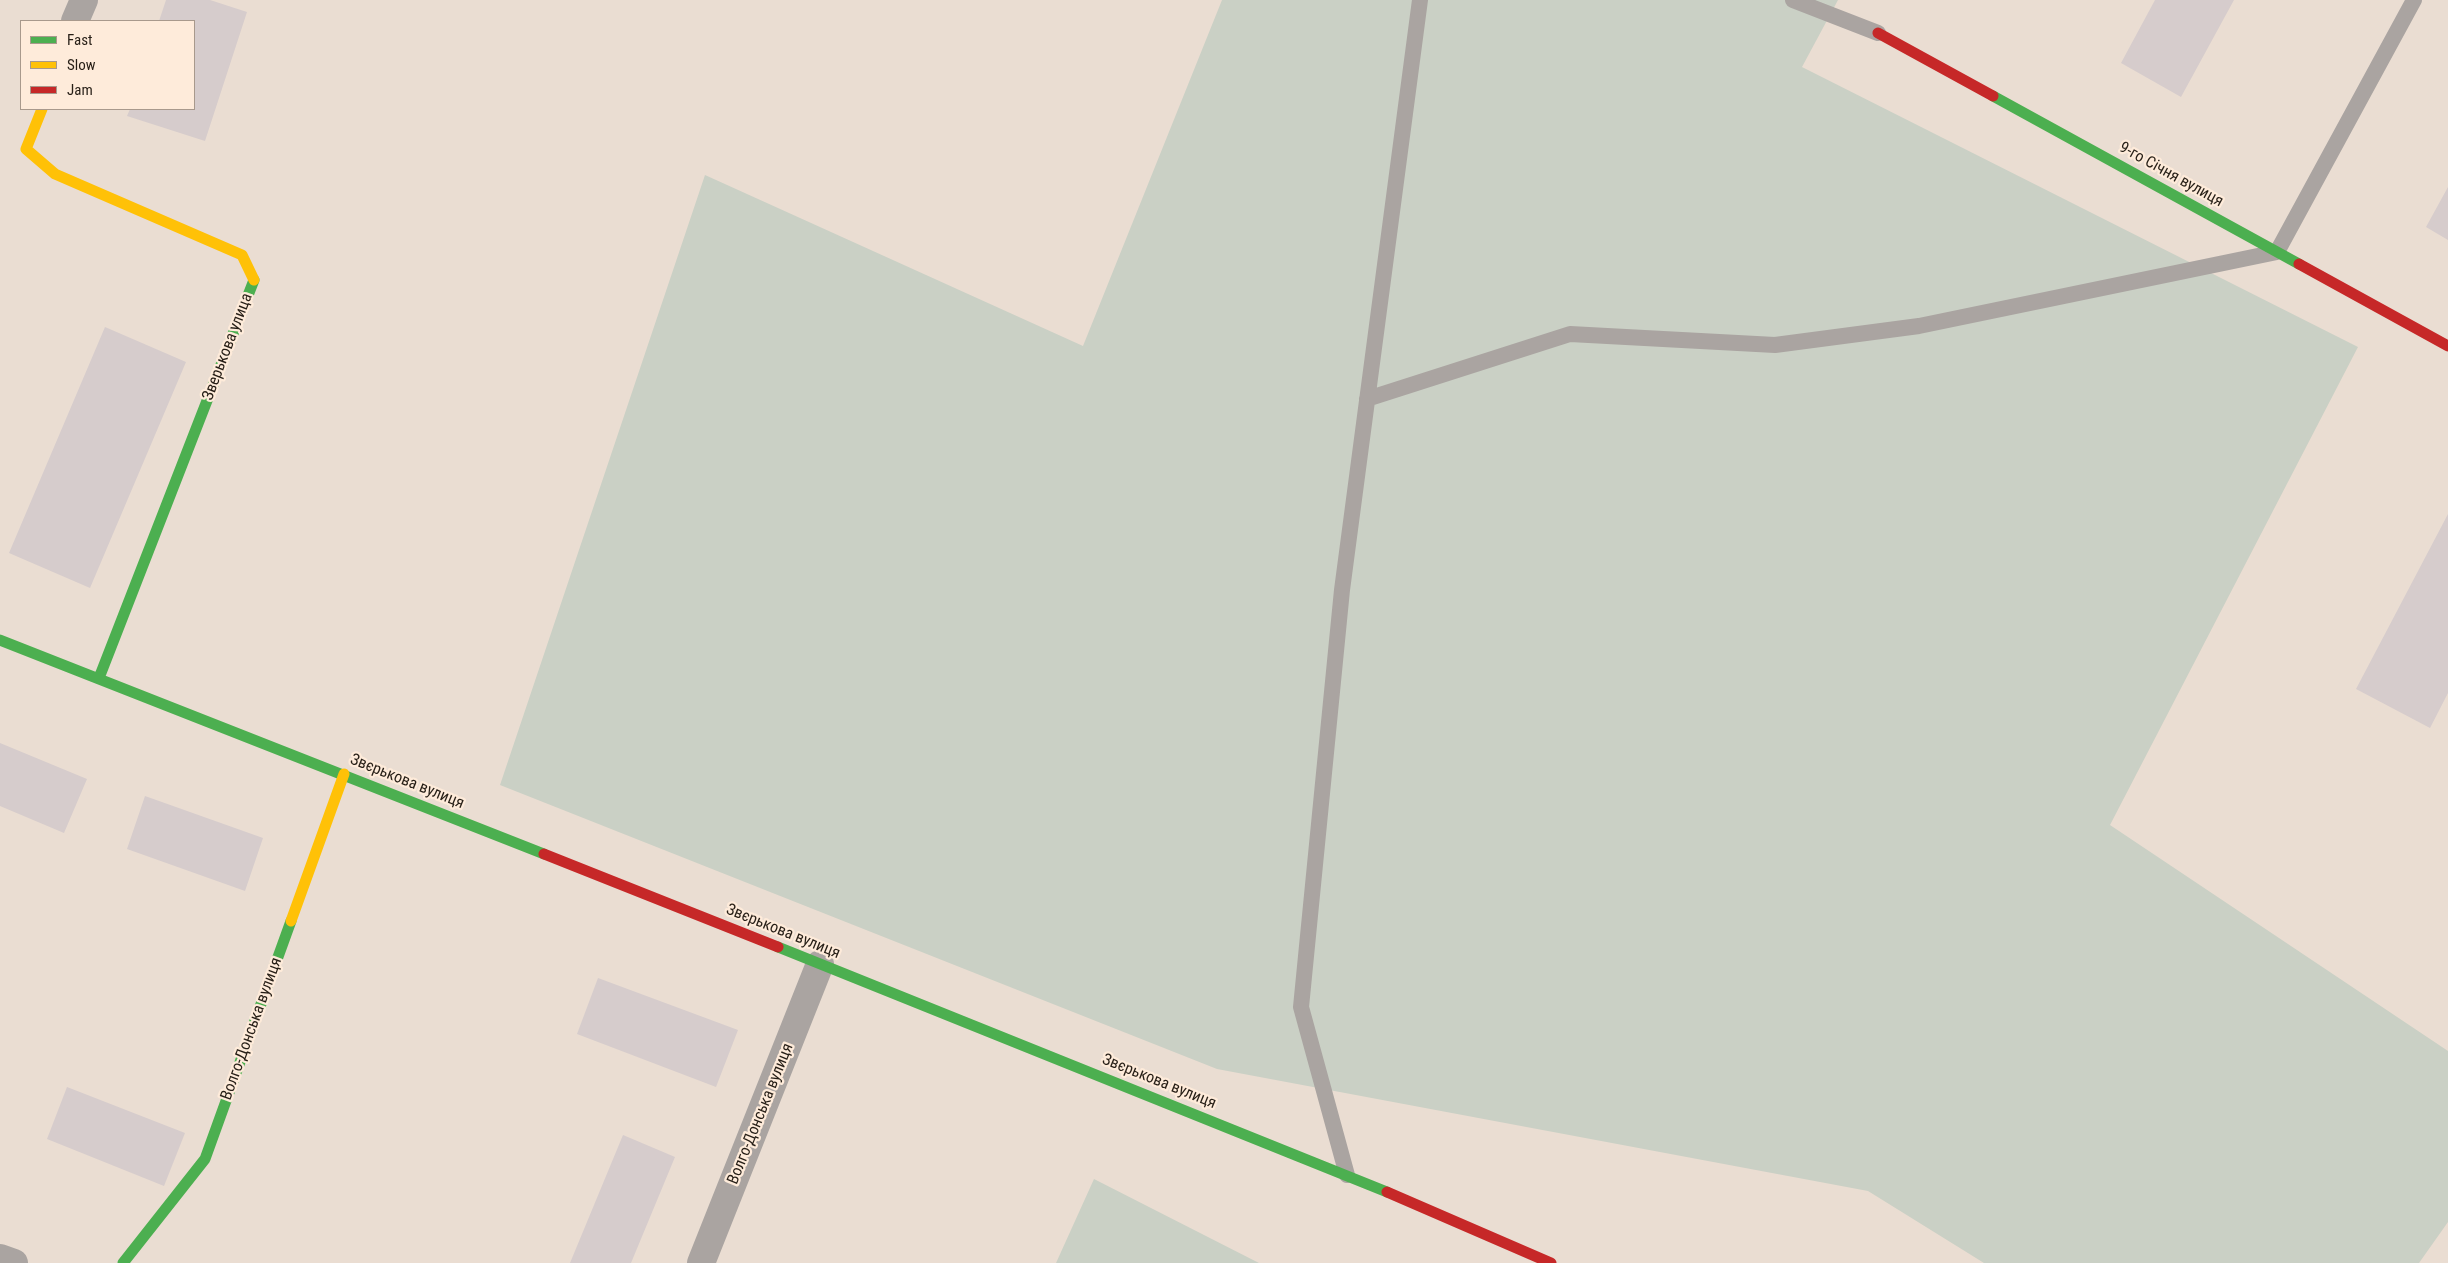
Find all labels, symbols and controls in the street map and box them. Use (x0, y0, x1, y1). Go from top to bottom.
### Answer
legend (20, 20, 195, 110)
text: Fast (67, 31, 92, 49)
text: Slow (67, 56, 96, 74)
text: Jam (67, 81, 93, 99)
street label: 9-го Січня вулиця (2116, 138, 2226, 212)
street label: Зверькова улица (199, 291, 257, 403)
street label: Звєрькова вулиця (347, 750, 467, 814)
street label: Звєрькова вулиця (723, 900, 843, 964)
street label: Волго-Донська вулиця (217, 955, 287, 1103)
street label: Волго-Донська вулиця (724, 1041, 798, 1187)
street label: Звєрькова вулиця (1099, 1050, 1219, 1114)

